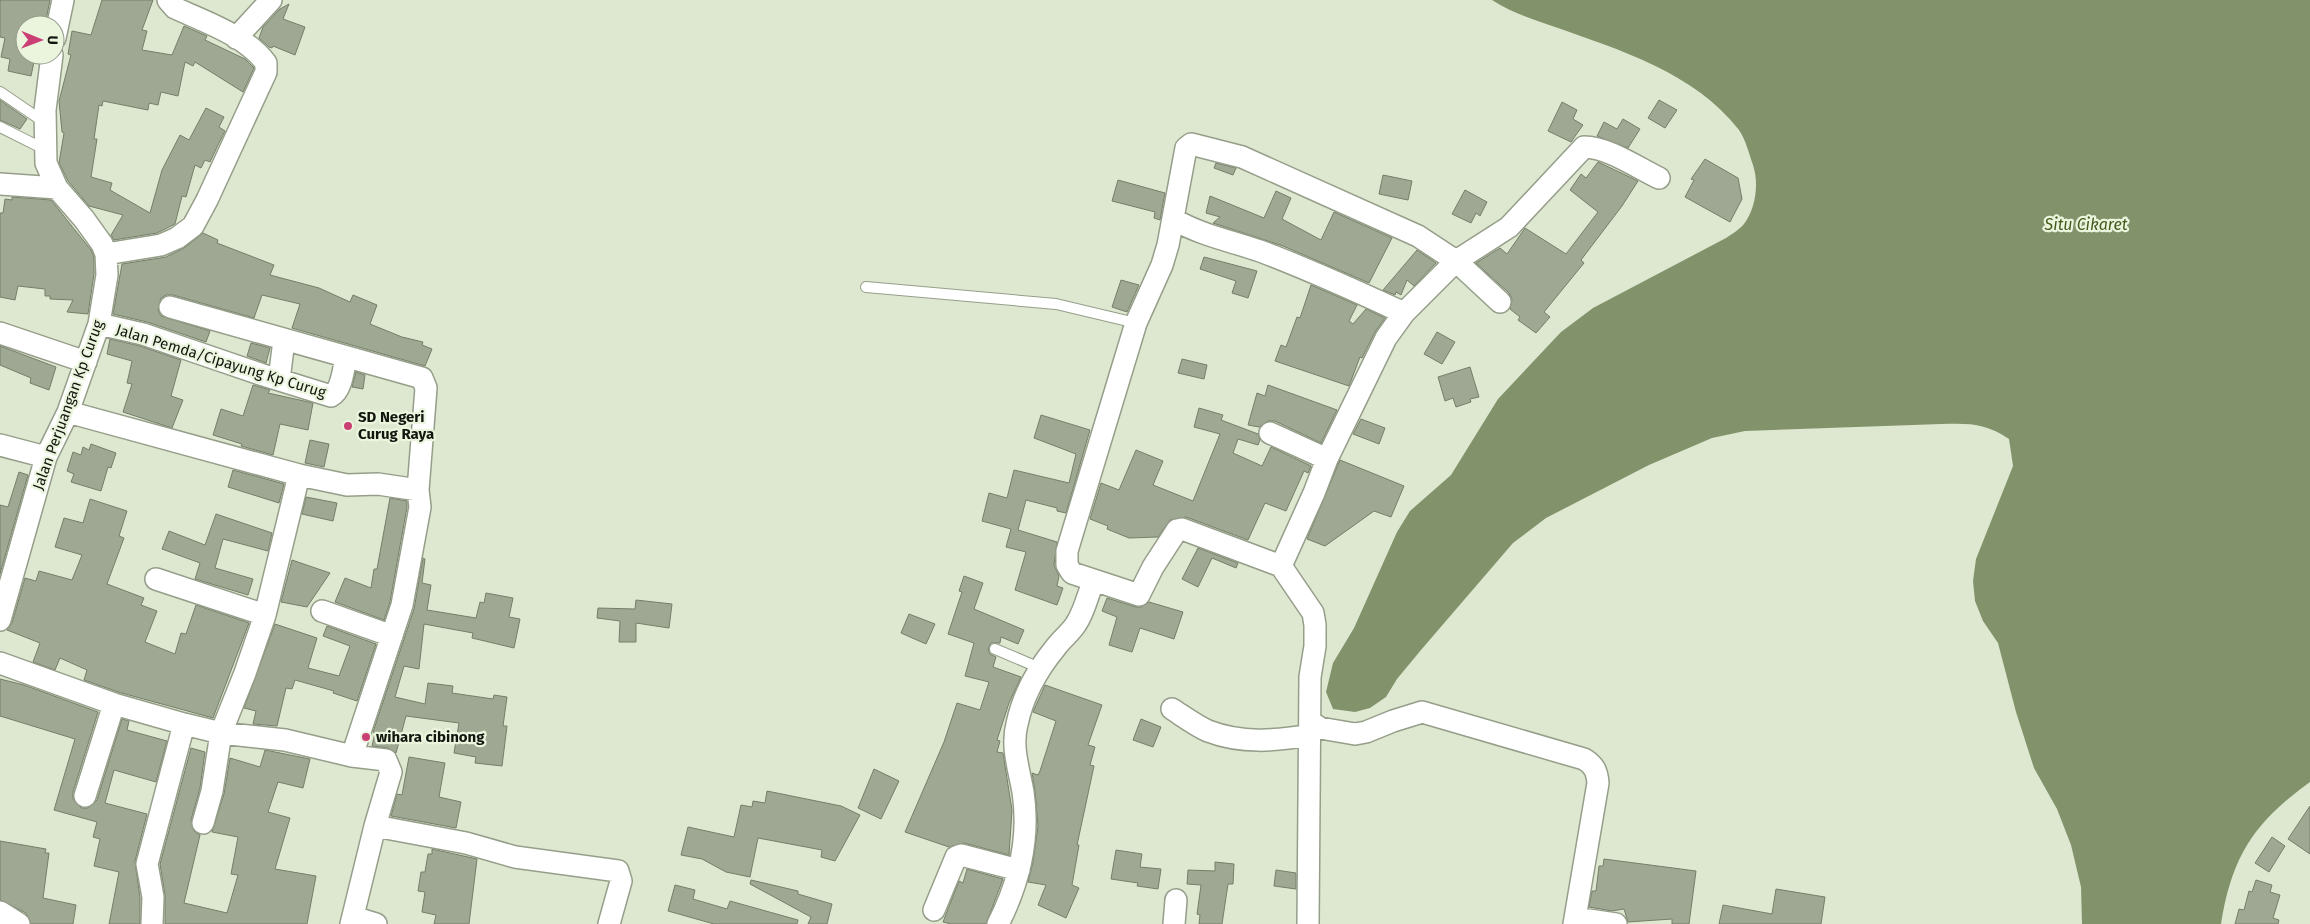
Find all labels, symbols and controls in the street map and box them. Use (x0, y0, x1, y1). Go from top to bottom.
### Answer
north arrow (15, 15, 65, 65)
text: U (44, 36, 61, 45)
water label: Situ Cikaret (2044, 215, 2128, 234)
street label: Jalan Perjuangan Kp Curug (29, 318, 107, 492)
street label: Jalan Pemda/Cipayung Kp Curug (114, 320, 328, 402)
place label: SD Negeri Curug Raya (358, 408, 434, 443)
marker: SD Negeri Curug Raya (342, 420, 354, 432)
place label: wihara cibinong (376, 728, 485, 746)
marker: wihara cibinong (360, 731, 372, 743)

